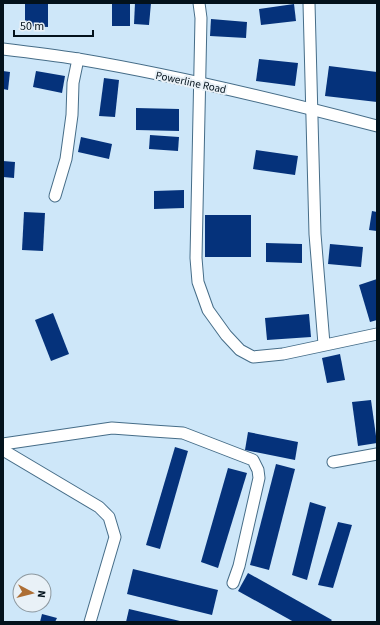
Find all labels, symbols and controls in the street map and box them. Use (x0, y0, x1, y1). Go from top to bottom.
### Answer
scale bar (14, 12, 93, 38)
text: 50 m (20, 18, 44, 35)
street label: Powerline Road (154, 68, 228, 97)
north arrow (12, 573, 52, 613)
text: N (34, 590, 49, 599)

